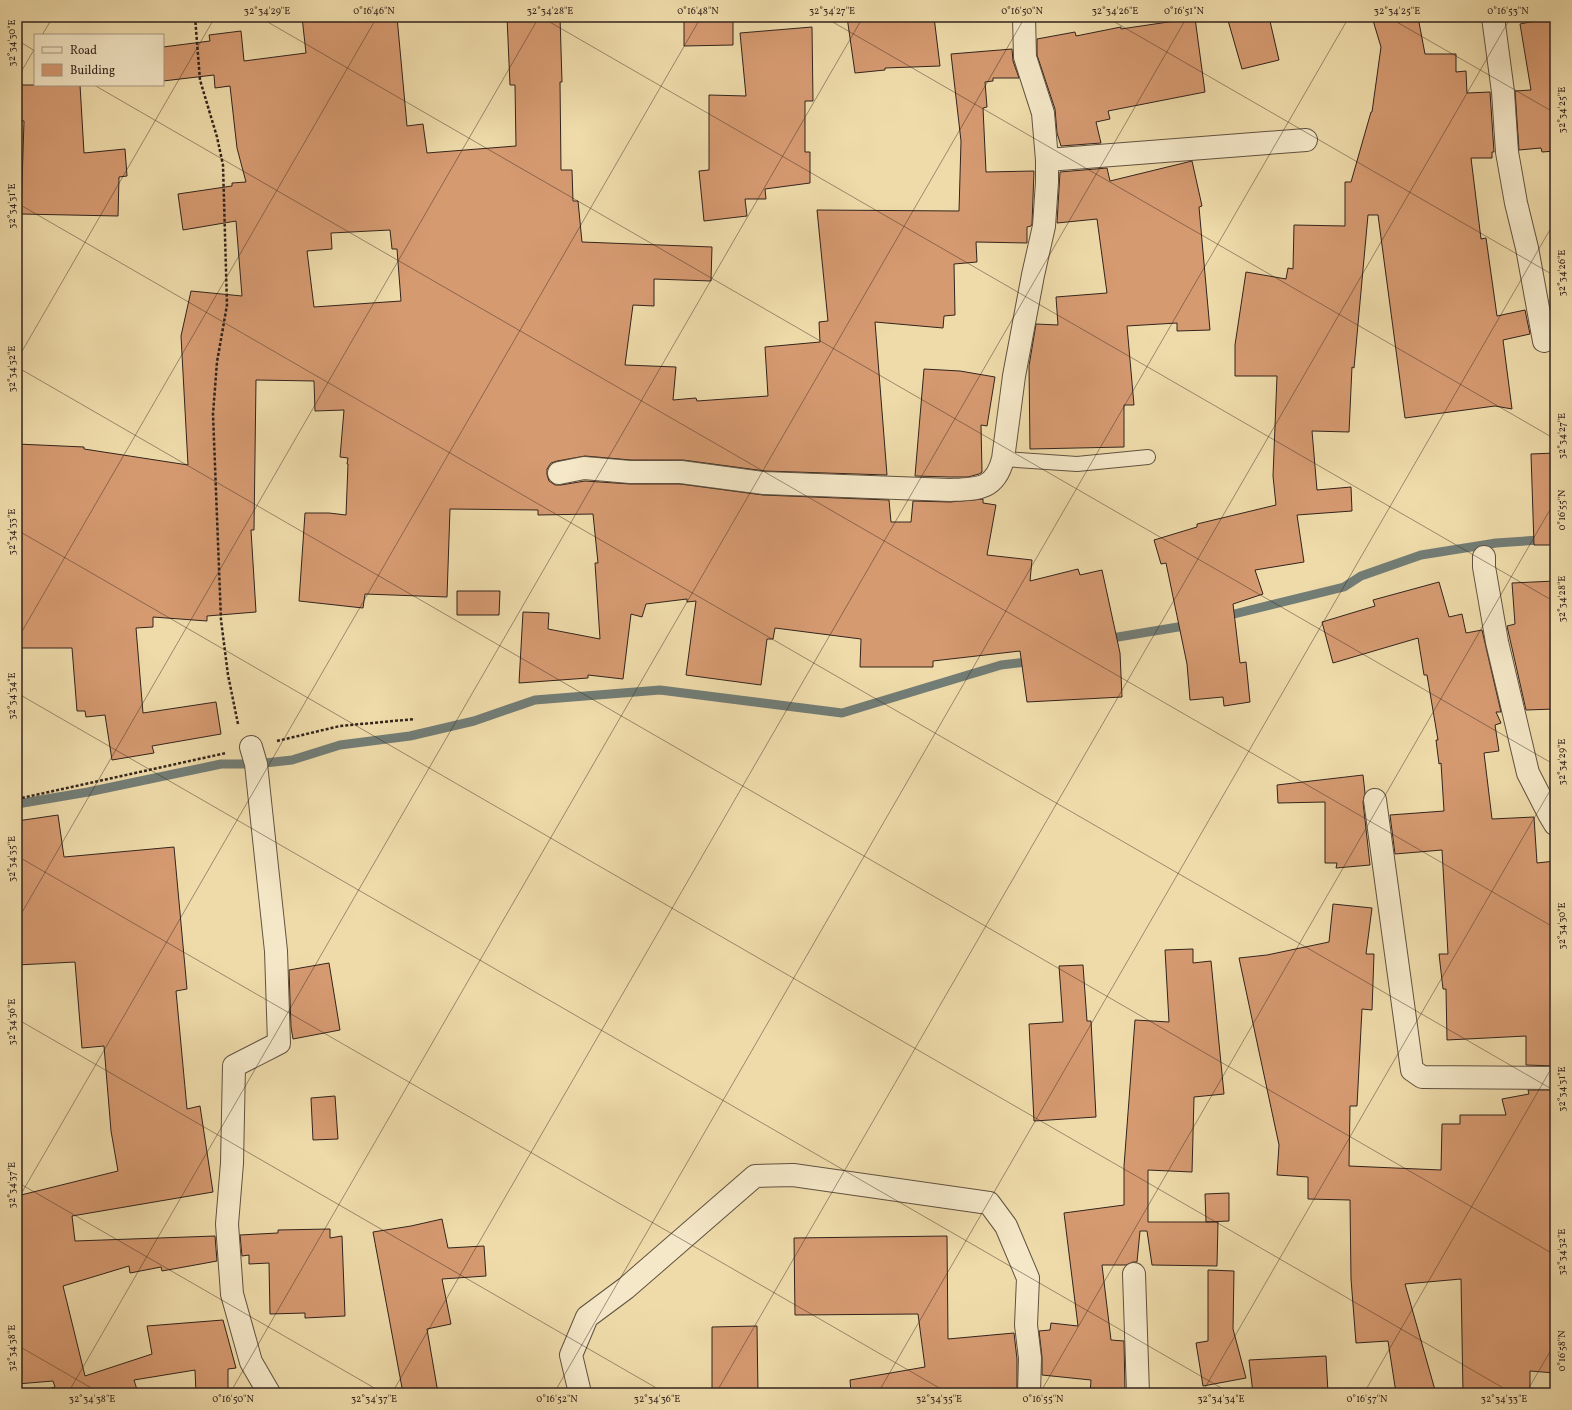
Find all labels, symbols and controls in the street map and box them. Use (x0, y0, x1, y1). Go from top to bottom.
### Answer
text: 32°34'29"E (244, 4, 290, 18)
text: 0°16'46"N (353, 4, 395, 18)
text: 32°34'28"E (527, 4, 573, 18)
text: 0°16'48"N (677, 4, 719, 18)
text: 32°34'27"E (809, 4, 855, 18)
text: 0°16'50"N (1001, 4, 1043, 18)
text: 32°34'26"E (1092, 4, 1138, 18)
text: 0°16'51"N (1164, 4, 1205, 18)
text: 32°34'25"E (1374, 4, 1420, 18)
text: 0°16'53"N (1487, 4, 1529, 18)
text: 32°34'30"E (5, 20, 19, 67)
legend (34, 34, 164, 86)
text: Road (70, 43, 97, 59)
text: Building (70, 63, 115, 79)
text: 32°34'25"E (1555, 87, 1569, 133)
text: 32°34'31"E (5, 183, 19, 229)
text: 32°34'26"E (1555, 250, 1569, 296)
text: 32°34'32"E (5, 346, 19, 392)
text: 32°34'27"E (1555, 413, 1569, 459)
text: 0°16'55"N (1555, 489, 1569, 530)
text: 32°34'33"E (5, 509, 19, 555)
text: 32°34'28"E (1555, 576, 1569, 622)
text: 32°34'34"E (5, 672, 19, 720)
text: 32°34'29"E (1555, 739, 1569, 785)
text: 32°34'35"E (5, 836, 19, 882)
text: 32°34'30"E (1555, 903, 1569, 950)
text: 32°34'36"E (5, 999, 19, 1045)
text: 32°34'31"E (1555, 1066, 1569, 1112)
text: 32°34'37"E (5, 1162, 19, 1208)
text: 32°34'32"E (1555, 1229, 1569, 1275)
text: 32°34'38"E (5, 1325, 19, 1371)
text: 0°16'58"N (1555, 1330, 1569, 1372)
text: 32°34'38"E (69, 1392, 115, 1406)
text: 0°16'50"N (212, 1392, 254, 1406)
text: 32°34'37"E (351, 1392, 397, 1406)
text: 0°16'52"N (536, 1392, 578, 1406)
text: 32°34'36"E (634, 1392, 680, 1406)
text: 32°34'35"E (916, 1392, 962, 1406)
text: 0°16'55"N (1023, 1392, 1064, 1406)
text: 32°34'34"E (1197, 1392, 1245, 1406)
text: 0°16'57"N (1347, 1392, 1388, 1406)
text: 32°34'33"E (1481, 1392, 1527, 1406)

